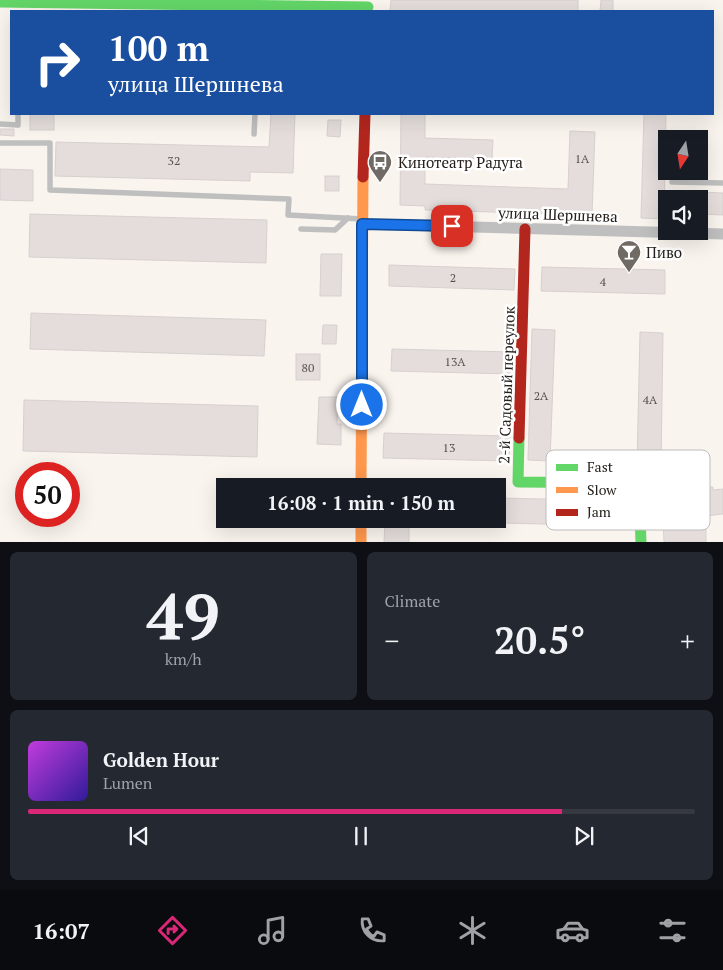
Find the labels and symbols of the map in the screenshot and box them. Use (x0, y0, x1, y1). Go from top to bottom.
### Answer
north arrow (658, 130, 708, 180)
bus stop icon: Кинотеатр Радуга (367, 149, 393, 183)
house number: 1А (575, 151, 590, 166)
place label: Кинотеатр Радуга (398, 152, 523, 172)
house number: 32 (168, 153, 180, 168)
street label: улица Шершнева (497, 202, 619, 226)
pin (431, 205, 473, 247)
bar icon: Пиво (616, 239, 642, 273)
place label: Пиво (646, 242, 682, 262)
house number: 2 (450, 270, 456, 285)
house number: 4 (600, 274, 607, 289)
street label: 2-й Садовый переулок (493, 305, 519, 464)
house number: 13А (445, 354, 466, 369)
house number: 80 (302, 360, 314, 375)
position arrow (335, 378, 387, 430)
house number: 2А (534, 388, 549, 403)
house number: 4А (643, 392, 658, 407)
house number: 13 (443, 440, 455, 455)
legend (546, 450, 710, 530)
text: Fast (587, 457, 614, 476)
speed limit sign: 50 (15, 462, 80, 527)
text: Slow (587, 480, 617, 499)
text: Jam (587, 502, 611, 521)

